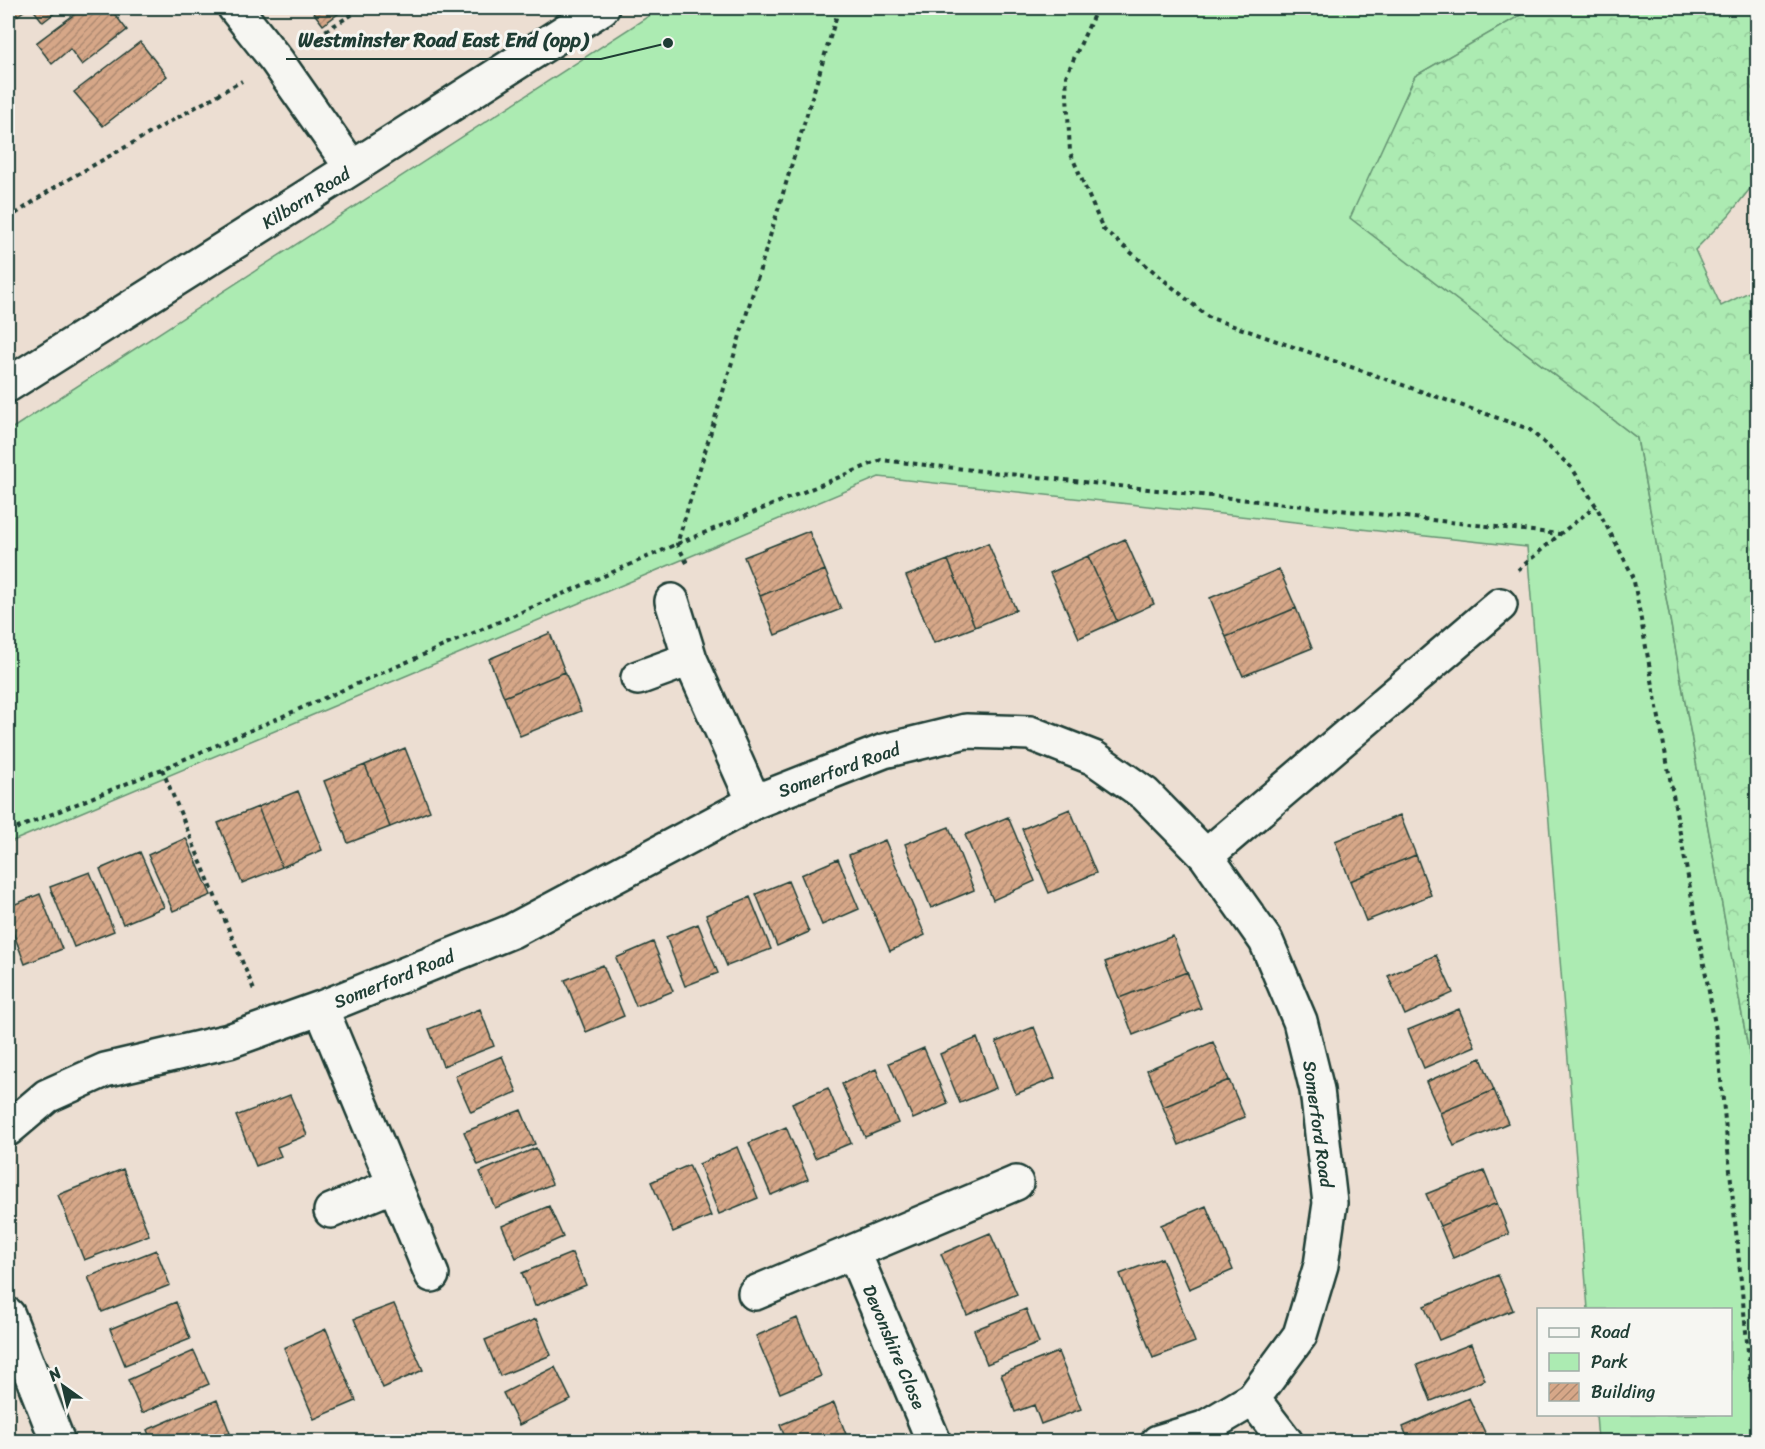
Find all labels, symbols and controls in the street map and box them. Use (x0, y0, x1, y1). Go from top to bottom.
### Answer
callout: Westminster Road East End (opp) (286, 21, 601, 59)
text: Westminster Road East End (opp) (298, 23, 590, 58)
street label: Kilborn Road (255, 157, 358, 238)
street label: Somerford Road (773, 733, 906, 807)
street label: Somerford Road (329, 940, 461, 1018)
street label: Somerford Road (1293, 1059, 1343, 1191)
street label: Devonshire Close (853, 1280, 935, 1415)
legend (1537, 1308, 1732, 1416)
text: Road (1591, 1316, 1631, 1348)
text: Park (1591, 1346, 1628, 1378)
north arrow (33, 1356, 93, 1416)
text: N (41, 1358, 68, 1390)
text: Building (1591, 1376, 1655, 1408)

